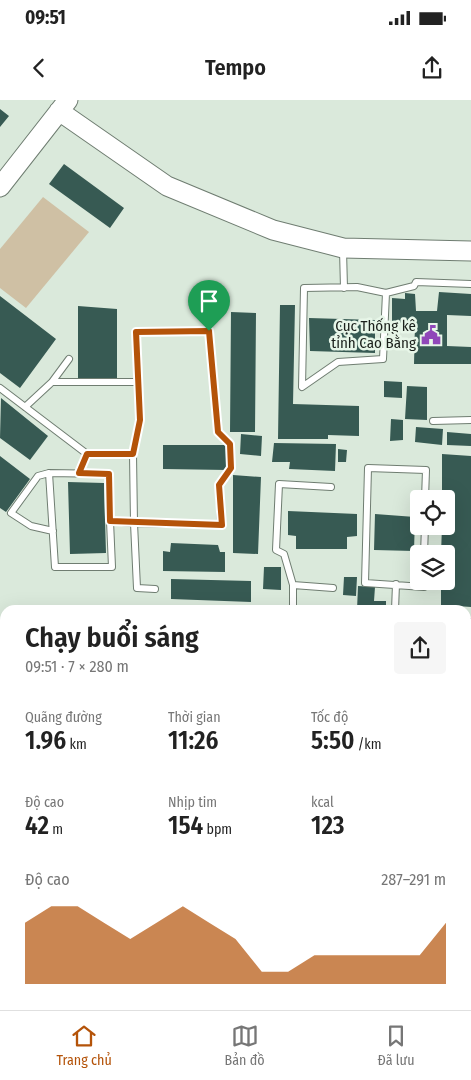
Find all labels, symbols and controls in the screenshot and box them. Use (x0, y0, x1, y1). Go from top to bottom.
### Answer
text: 09:51 (25, 6, 66, 29)
icon: back (25, 54, 53, 82)
text: Tempo (205, 54, 266, 81)
icon: share (418, 54, 446, 82)
pin (188, 280, 230, 331)
icon: arrive (195, 287, 223, 315)
place label: Cục Thống kê tỉnh Cao Bằng (331, 317, 416, 352)
public building icon: Cục Thống kê tỉnh Cao Bằng (420, 324, 442, 346)
map controls (410, 490, 455, 590)
button: locate (410, 490, 455, 535)
button: layers (410, 545, 455, 590)
text: Chạy buổi sáng (25, 621, 199, 654)
button: share (394, 622, 446, 674)
text: 09:51 · 7 × 280 m (25, 657, 129, 676)
text: Quãng đường (25, 709, 102, 726)
text: Thời gian (168, 709, 221, 726)
text: Tốc độ (311, 709, 348, 726)
text: 1.96 (25, 726, 66, 756)
text: 11:26 (168, 726, 218, 756)
text: 5:50 (311, 726, 354, 756)
text: km (66, 736, 87, 753)
text: /km (354, 736, 382, 753)
text: Độ cao (25, 794, 64, 811)
text: Nhịp tim (168, 794, 217, 811)
text: kcal (311, 794, 334, 811)
text: 42 (25, 811, 49, 841)
text: 154 (168, 811, 203, 841)
text: 123 (311, 811, 345, 841)
text: m (49, 821, 63, 838)
text: bpm (203, 821, 232, 838)
text: Độ cao (25, 870, 70, 889)
text: 287–291 m (381, 870, 446, 889)
tab: Trang chủ (56, 1022, 112, 1069)
tab: Bản đồ (225, 1022, 265, 1069)
tab: Đã lưu (378, 1022, 415, 1069)

